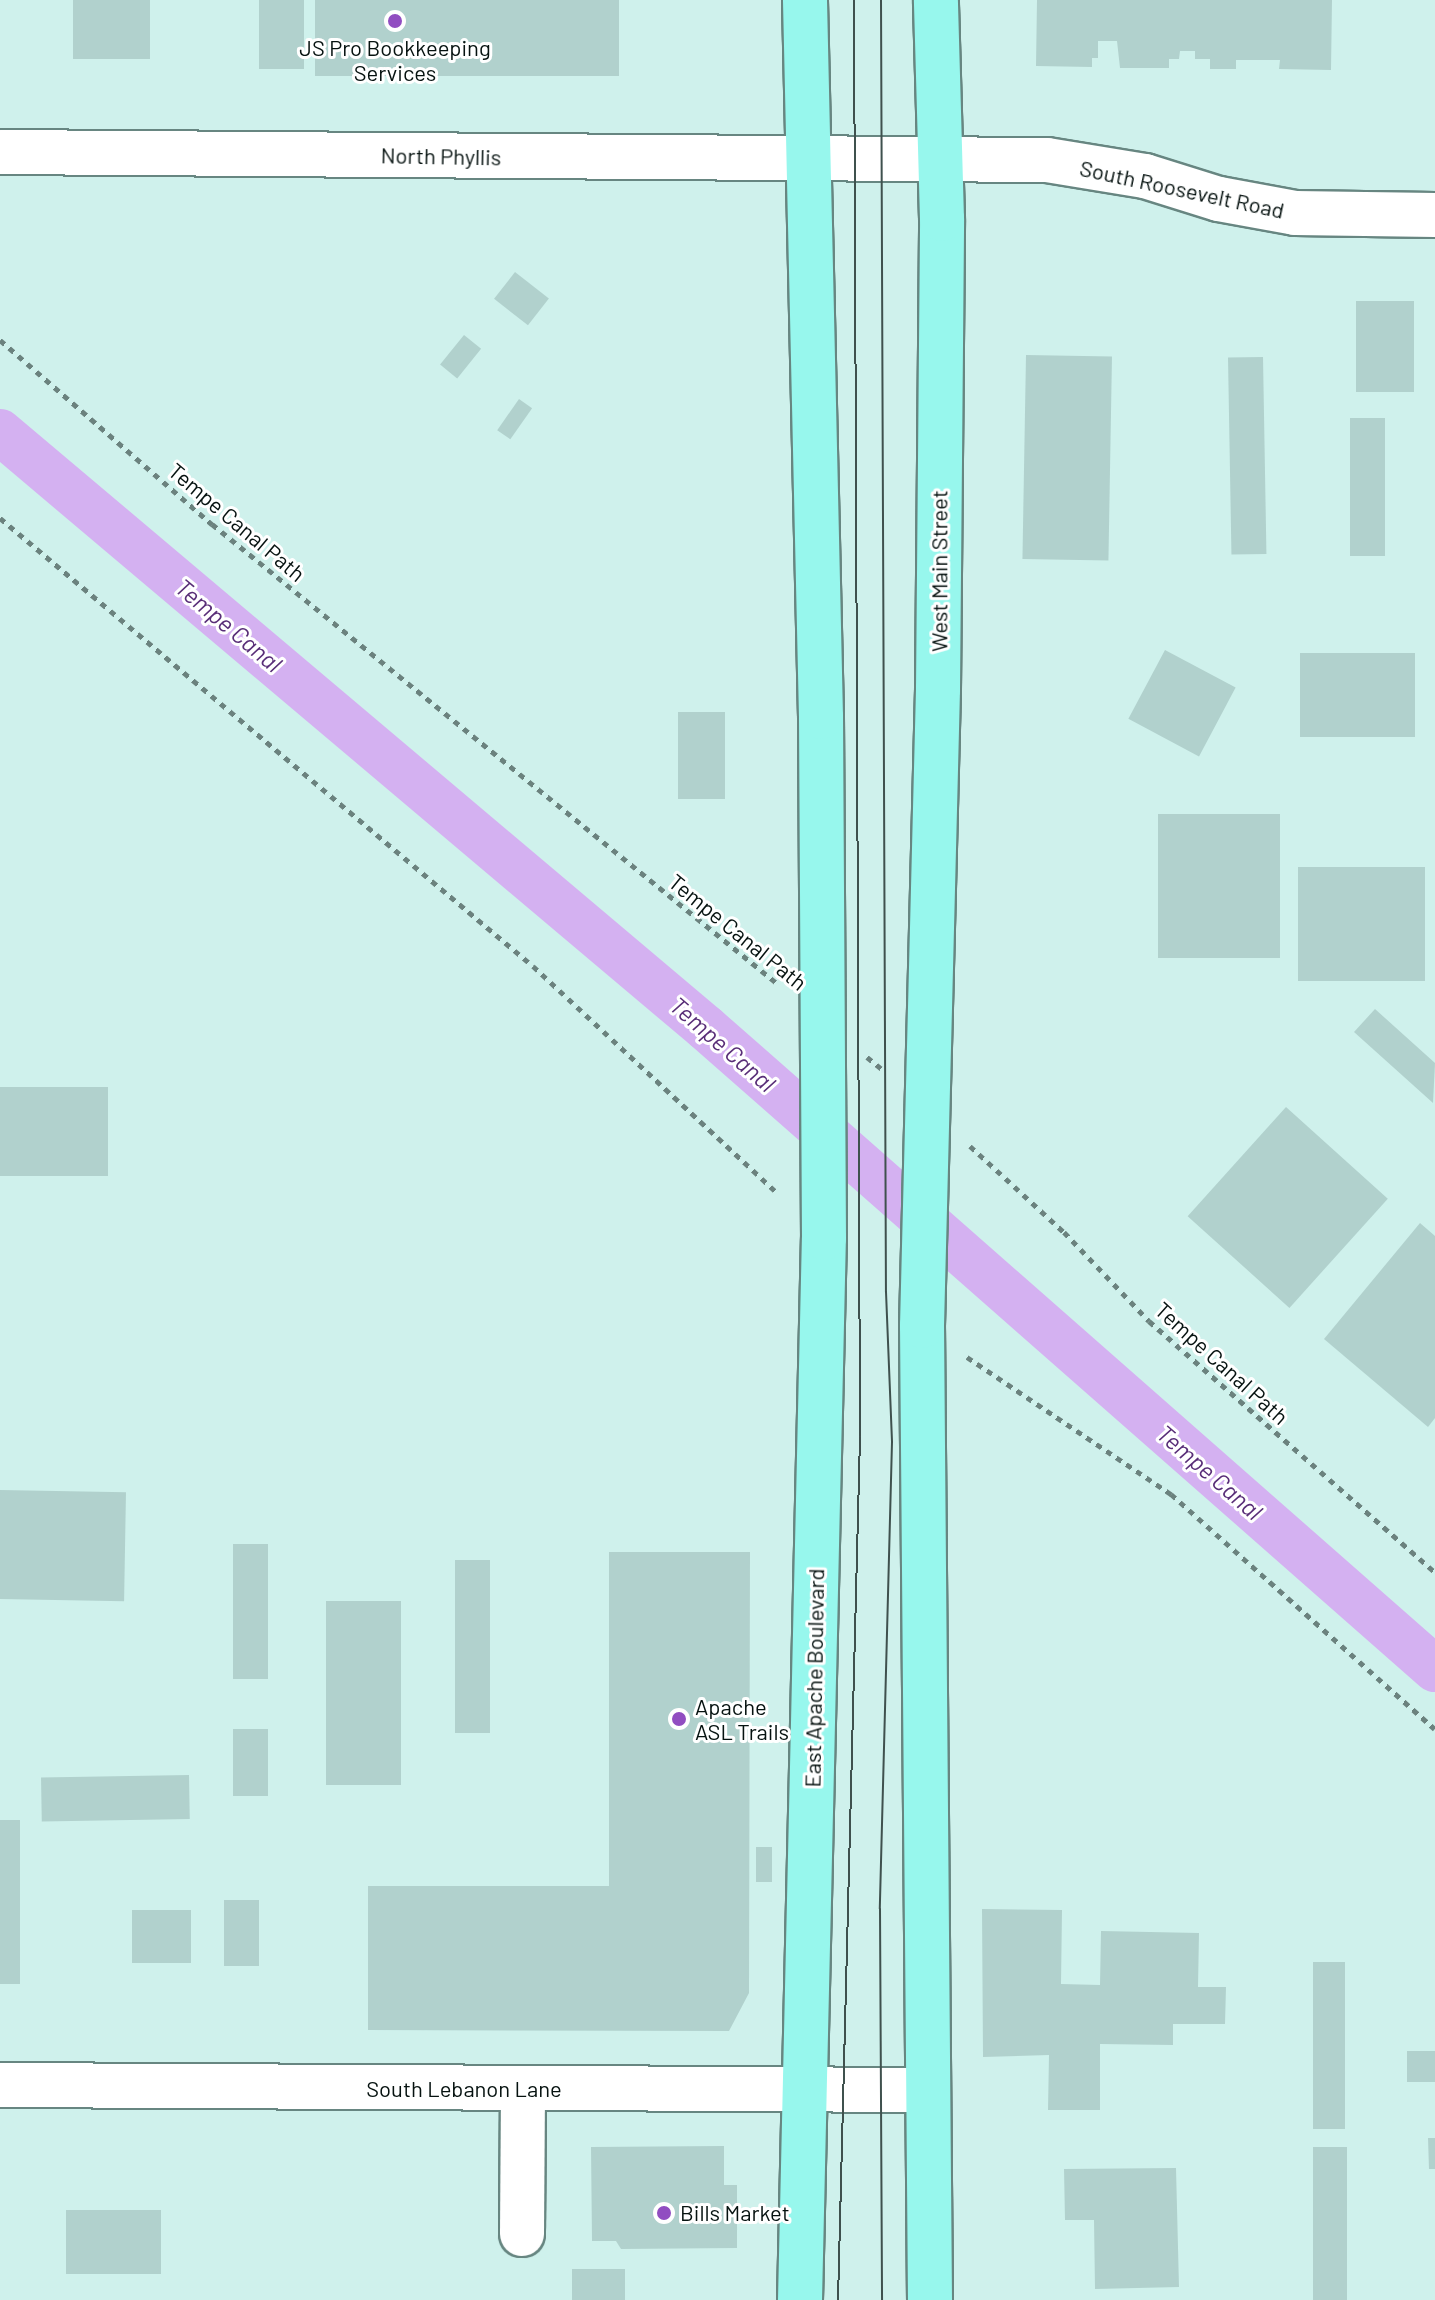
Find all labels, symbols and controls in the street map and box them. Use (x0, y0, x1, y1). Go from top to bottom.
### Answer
marker: JS Pro Bookkeeping Services (386, 12, 404, 30)
place label: JS Pro Bookkeeping Services (299, 34, 491, 86)
street label: North Phyllis (380, 142, 502, 170)
street label: South Roosevelt Road (1077, 154, 1287, 224)
street label: Tempe Canal Path (163, 457, 311, 587)
street label: West Main Street (926, 490, 952, 652)
water label: Tempe Canal (170, 572, 288, 678)
street label: Tempe Canal Path (664, 868, 812, 996)
water label: Tempe Canal (664, 990, 782, 1098)
street label: Tempe Canal Path (1150, 1296, 1294, 1430)
water label: Tempe Canal (1151, 1418, 1269, 1526)
street label: East Apache Boulevard (799, 1568, 829, 1788)
place label: Apache ASL Trails (695, 1693, 789, 1744)
marker: Apache ASL Trails (670, 1710, 688, 1728)
street label: South Lebanon Lane (366, 2076, 562, 2102)
place label: Bills Market (680, 2200, 790, 2226)
marker: Bills Market (655, 2204, 673, 2222)

